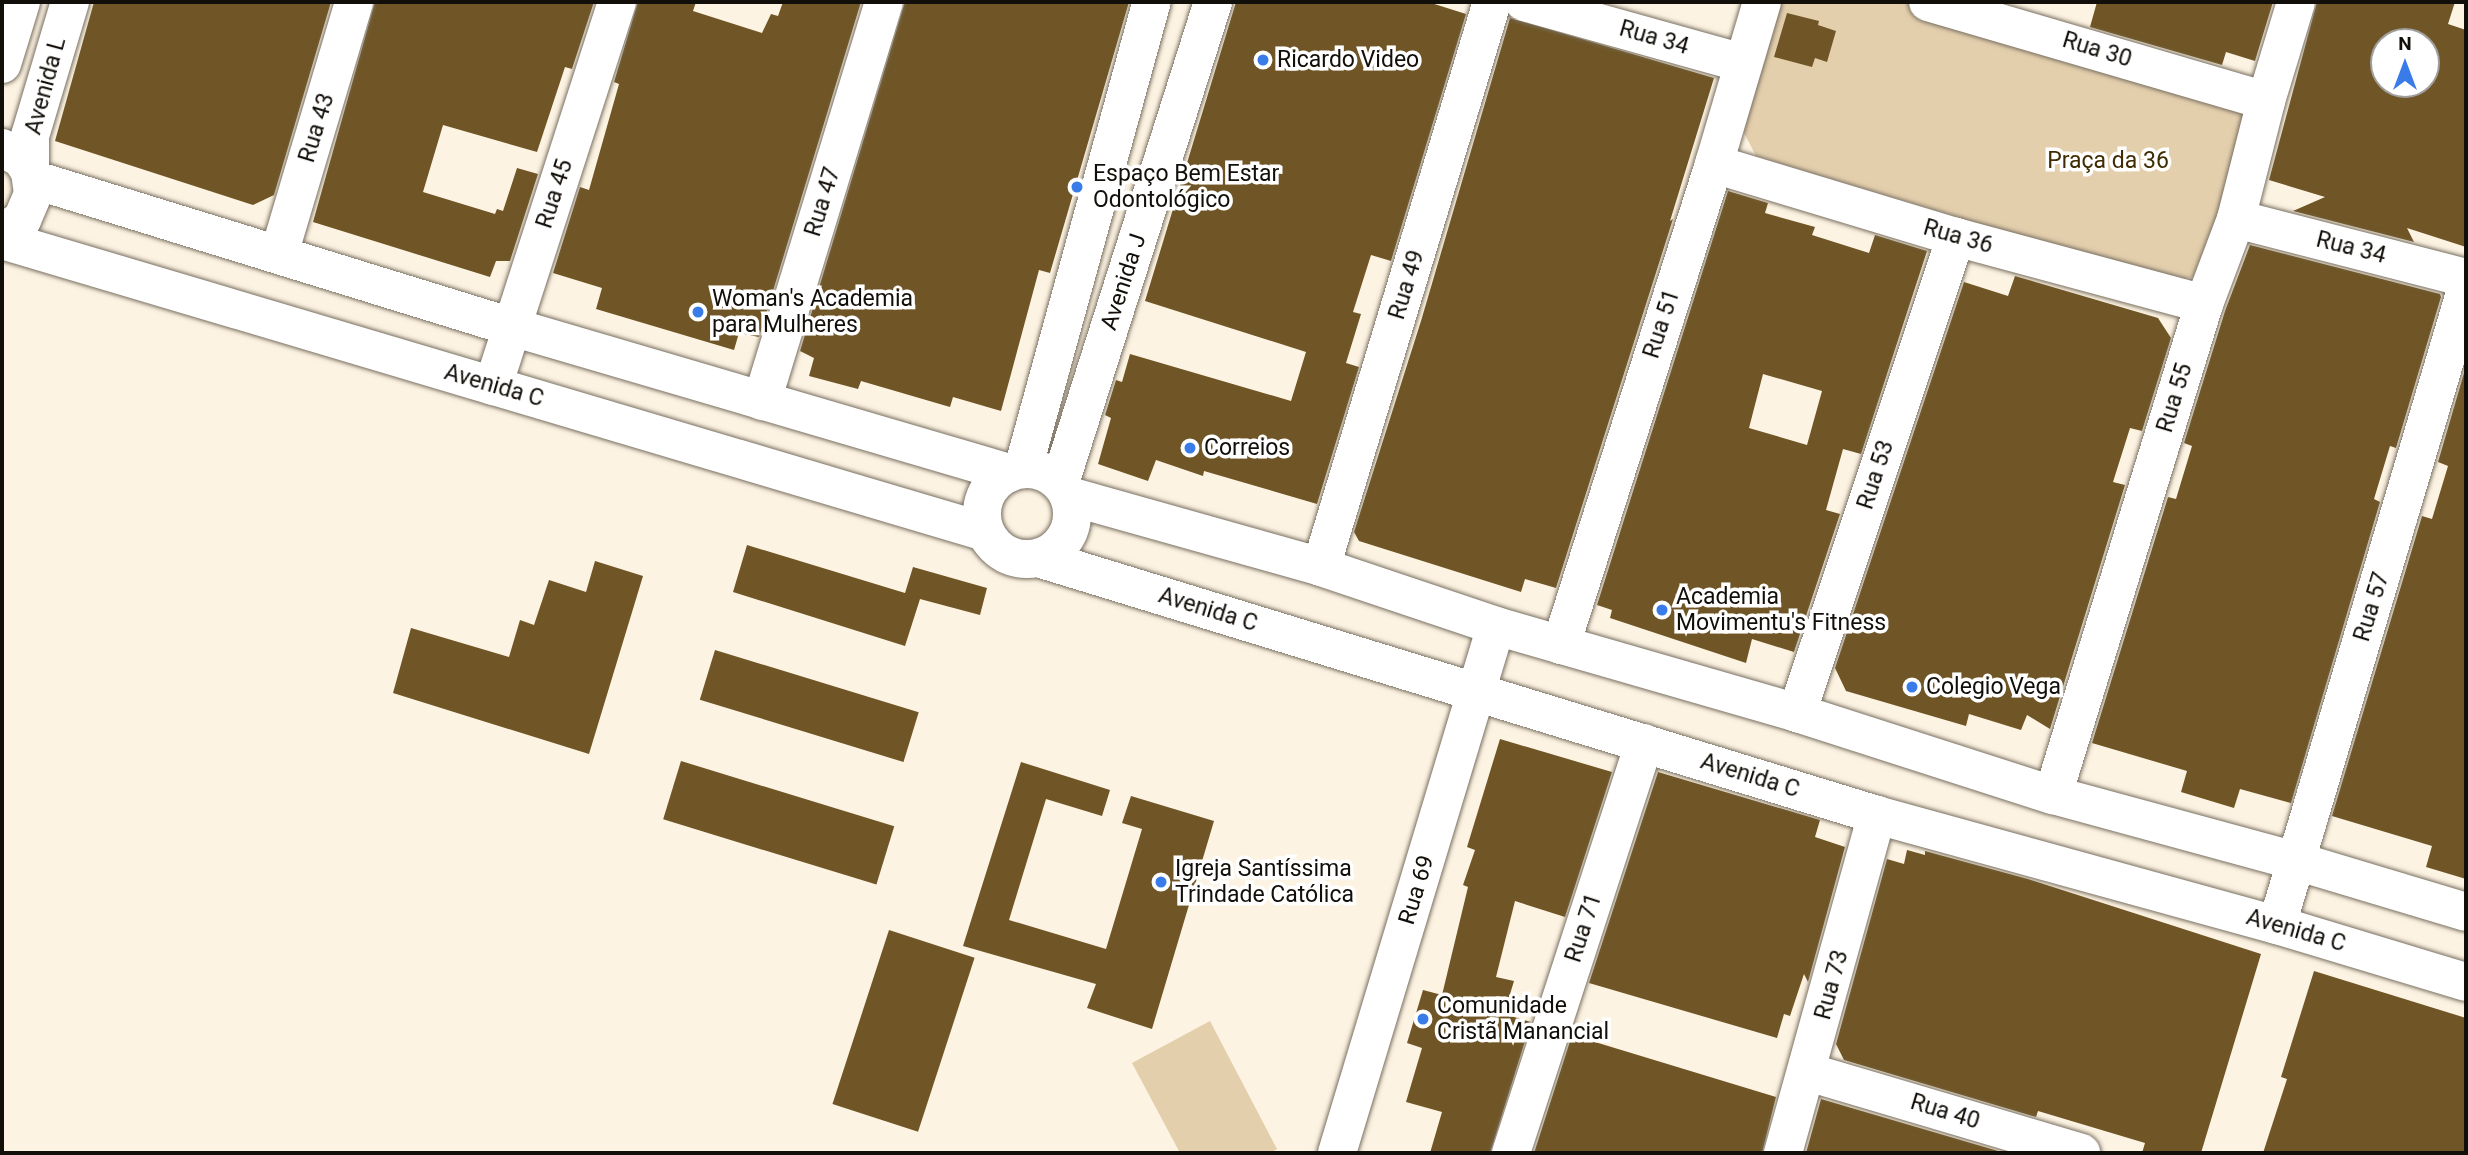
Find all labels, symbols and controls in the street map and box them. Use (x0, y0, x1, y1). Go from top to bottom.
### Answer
street label: Rua 34 (1616, 15, 1692, 61)
street label: Rua 30 (2059, 26, 2135, 74)
north arrow (2370, 28, 2440, 98)
text: N (2398, 32, 2412, 55)
street label: Avenida L (20, 34, 72, 138)
place label: Ricardo Video (1277, 46, 1419, 74)
marker: Ricardo Video (1255, 52, 1271, 68)
street label: Rua 43 (293, 90, 341, 166)
park label: Praça da 36 (2047, 147, 2169, 175)
street label: Rua 45 (531, 156, 579, 232)
place label: Espaço Bem Estar Odontológico (1093, 160, 1279, 214)
street label: Rua 47 (799, 164, 847, 240)
marker: Espaço Bem Estar Odontológico (1067, 177, 1087, 197)
street label: Rua 36 (1920, 214, 1996, 260)
street label: Rua 34 (2313, 226, 2389, 270)
street label: Avenida J (1095, 230, 1153, 334)
street label: Rua 49 (1383, 247, 1431, 323)
place label: Woman's Academia para Mulheres (712, 285, 913, 339)
street label: Rua 51 (1638, 286, 1686, 362)
marker: Woman's Academia para Mulheres (690, 304, 706, 320)
street label: Avenida C (441, 359, 547, 413)
street label: Rua 55 (2151, 360, 2199, 436)
place label: Correios (1204, 434, 1290, 462)
street label: Rua 53 (1852, 437, 1900, 513)
marker: Correios (1182, 440, 1198, 456)
street label: Rua 57 (2348, 569, 2396, 645)
street label: Avenida C (1155, 582, 1261, 638)
place label: Academia Movimentu's Fitness (1676, 583, 1886, 637)
marker: Academia Movimentu's Fitness (1654, 602, 1670, 618)
place label: Colegio Vega (1926, 673, 2061, 701)
marker: Colegio Vega (1904, 679, 1920, 695)
street label: Avenida C (1697, 748, 1803, 804)
street label: Rua 69 (1393, 852, 1441, 928)
place label: Igreja Santíssima Trindade Católica (1175, 855, 1354, 909)
marker: Igreja Santíssima Trindade Católica (1153, 874, 1169, 890)
street label: Rua 71 (1560, 890, 1608, 966)
street label: Avenida C (2243, 904, 2349, 958)
street label: Rua 73 (1809, 947, 1855, 1023)
place label: Comunidade Cristã Manancial (1437, 992, 1609, 1046)
marker: Comunidade Cristã Manancial (1415, 1011, 1431, 1027)
street label: Rua 40 (1907, 1088, 1983, 1136)

